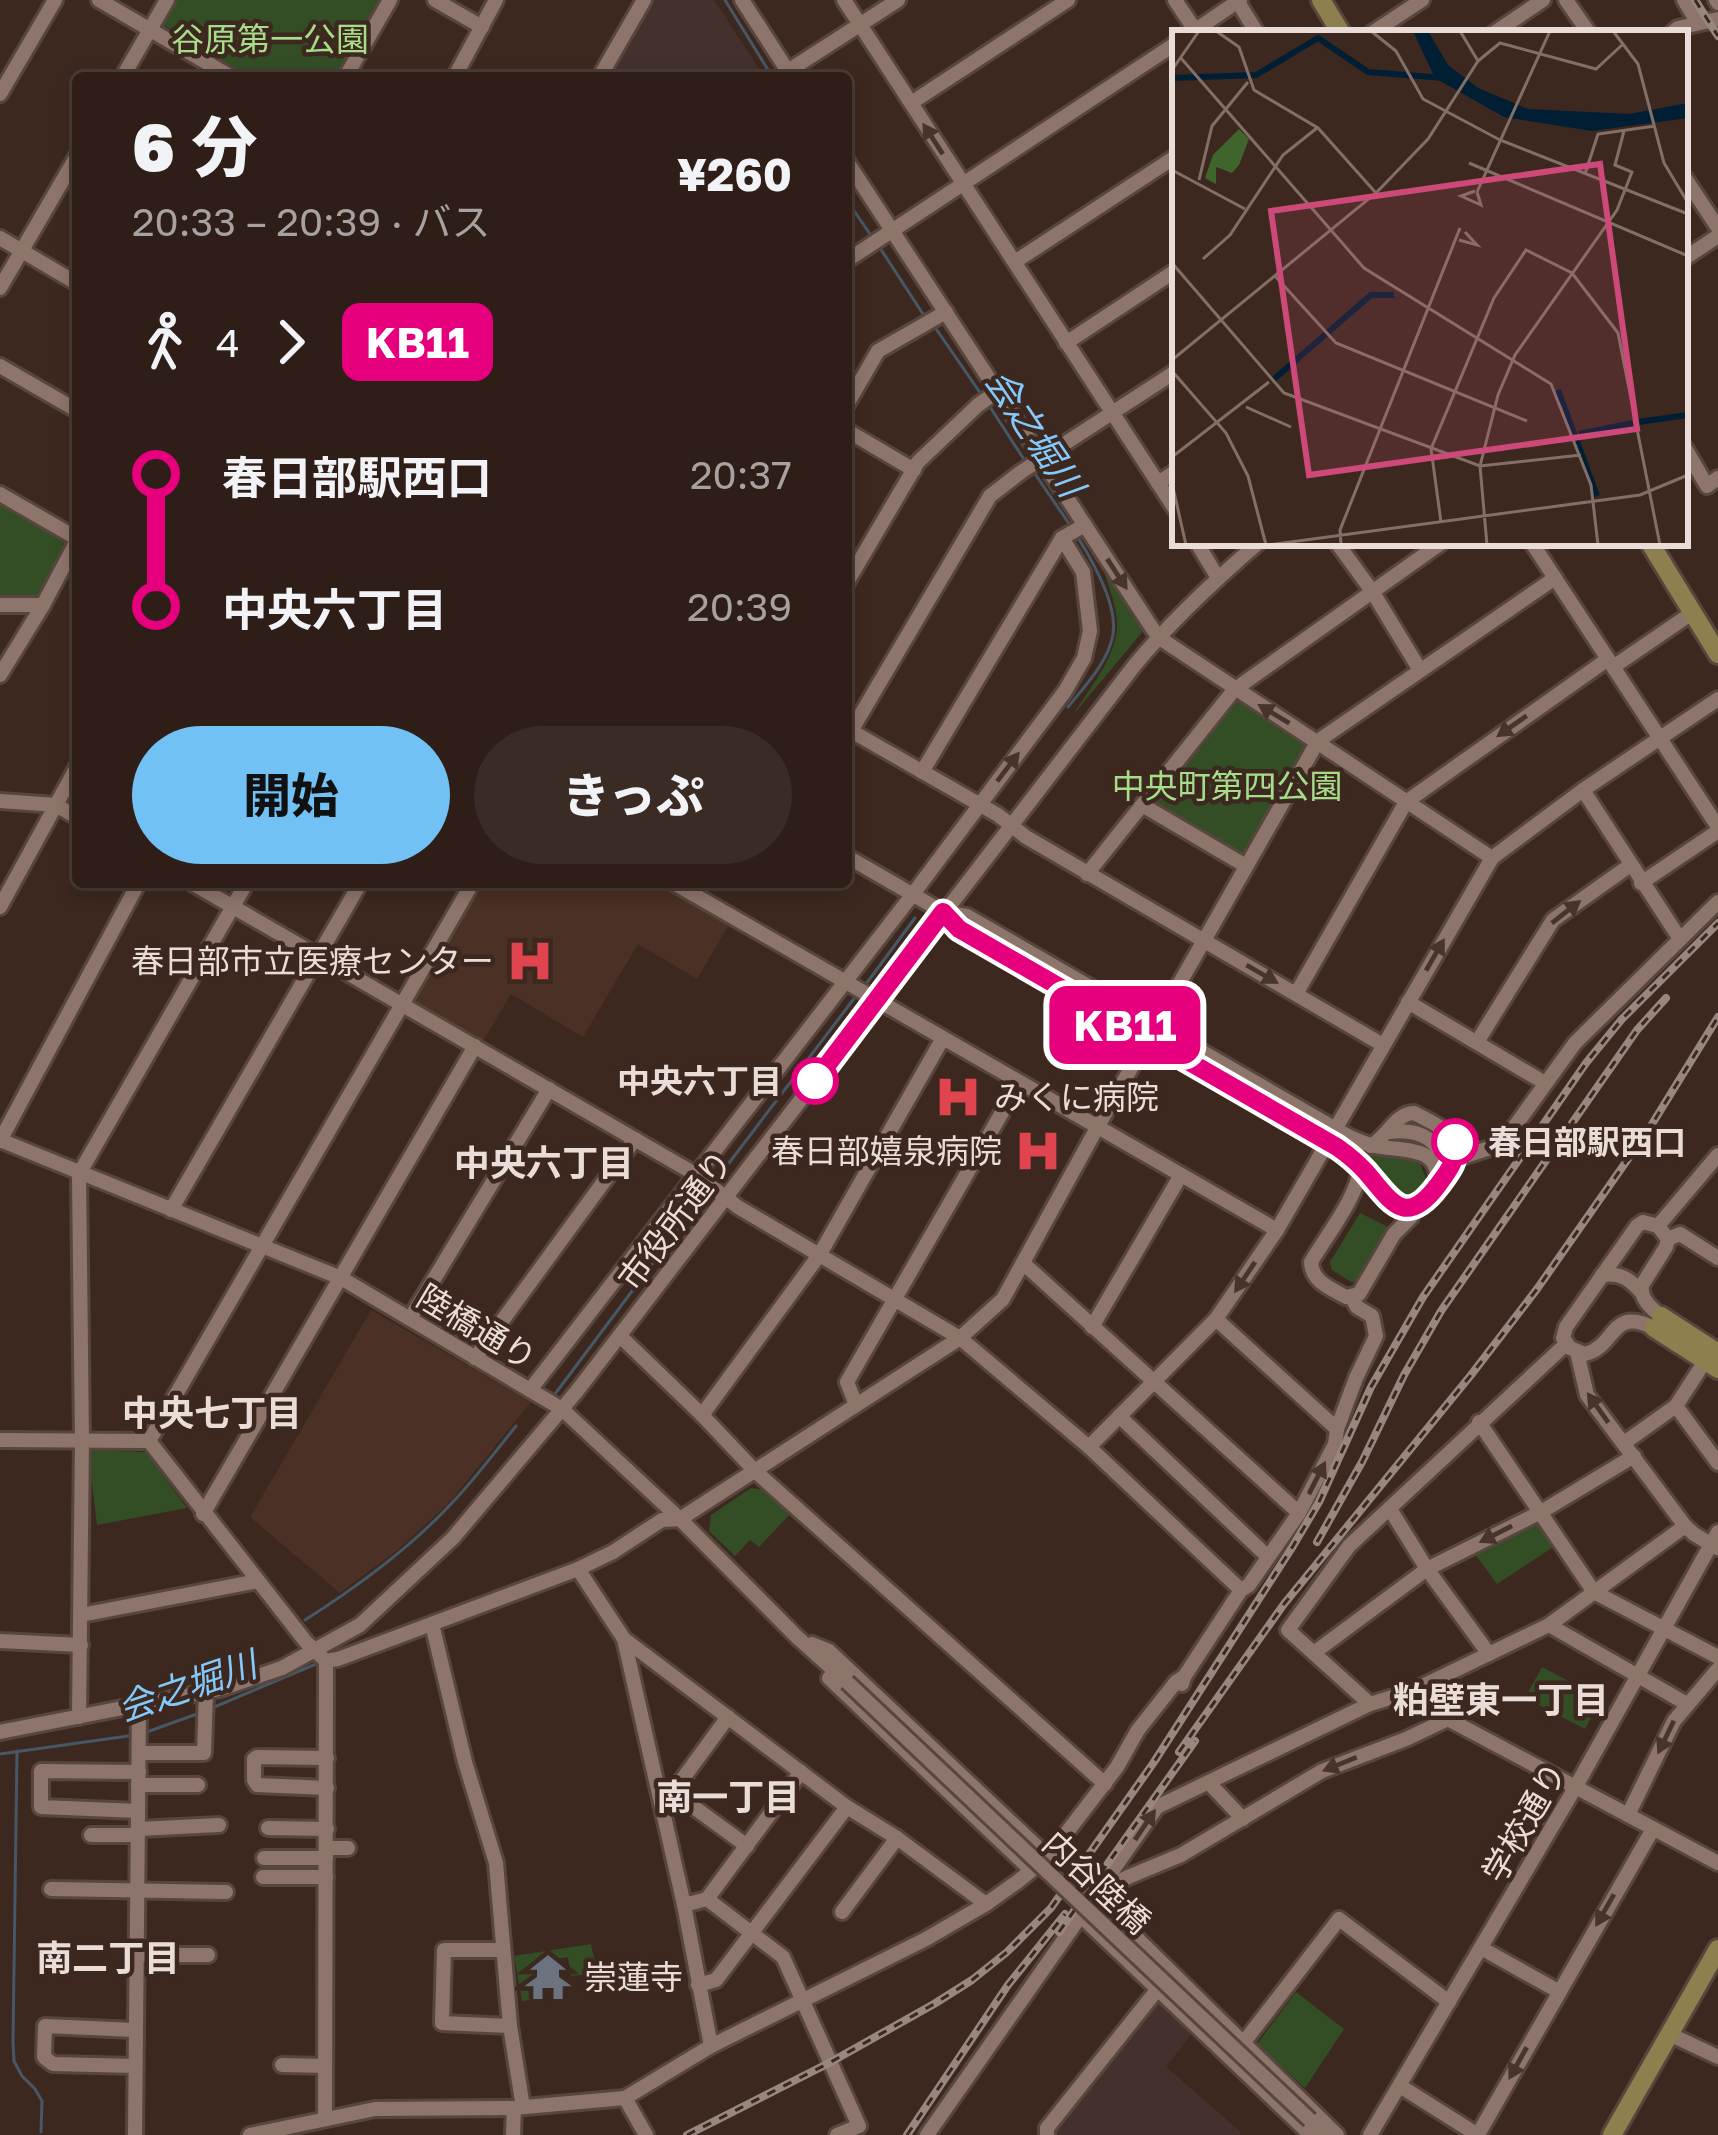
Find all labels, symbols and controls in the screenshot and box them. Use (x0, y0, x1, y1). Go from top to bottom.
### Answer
park label: 谷原第一公園 (171, 19, 369, 58)
inset map (1172, 30, 1688, 546)
text: 6 分 (132, 106, 257, 186)
one-way arrow (923, 122, 945, 155)
text: ¥260 (677, 147, 792, 201)
text: 20:33 – 20:39 · バス (132, 198, 490, 245)
icon: walk (132, 309, 198, 375)
icon: forward (258, 309, 324, 375)
text: KB11 (366, 317, 469, 367)
text: 4 (216, 319, 240, 366)
water label: 会之堀川 (977, 361, 1096, 508)
text: 春日部駅西口 (222, 450, 492, 504)
text: 20:37 (690, 451, 792, 498)
one-way arrow (1105, 558, 1127, 591)
text: 中央六丁目 (222, 582, 447, 636)
text: 20:39 (687, 583, 792, 630)
one-way arrow (1257, 704, 1291, 725)
one-way arrow (1496, 714, 1529, 737)
button: 開始 (132, 726, 450, 864)
button: きっぷ (474, 726, 792, 864)
one-way arrow (996, 751, 1020, 783)
park label: 中央町第四公園 (1112, 766, 1343, 805)
one-way arrow (1551, 900, 1582, 925)
hospital icon: 春日部市立医療センター (505, 936, 555, 986)
one-way arrow (1424, 938, 1445, 971)
place label: 春日部市立医療センター (131, 941, 494, 980)
one-way arrow (1245, 962, 1279, 983)
line badge: KB11 (1041, 986, 1209, 1064)
text: KB11 (1073, 1000, 1177, 1050)
marker: 中央六丁目 (793, 1059, 837, 1103)
place label: 中央六丁目 (617, 1061, 782, 1100)
hospital icon: みくに病院 (933, 1072, 983, 1122)
place label: みくに病院 (994, 1077, 1159, 1116)
marker: 春日部駅西口 (1433, 1120, 1477, 1164)
place label: 春日部駅西口 (1488, 1122, 1686, 1161)
hospital icon: 春日部嬉泉病院 (1013, 1126, 1063, 1176)
place label: 春日部嬉泉病院 (771, 1131, 1002, 1170)
district label: 中央六丁目 (454, 1141, 634, 1184)
street label: 市役所通り (609, 1142, 740, 1297)
one-way arrow (1234, 1260, 1257, 1293)
street label: 陸橋通り (411, 1276, 544, 1377)
district label: 中央七丁目 (122, 1391, 302, 1434)
one-way arrow (1587, 1392, 1610, 1424)
one-way arrow (1306, 1461, 1327, 1495)
one-way arrow (1479, 1524, 1513, 1544)
water label: 会之堀川 (112, 1640, 266, 1729)
district label: 粕壁東一丁目 (1393, 1678, 1609, 1721)
one-way arrow (1656, 1720, 1676, 1755)
street label: 学校通り (1474, 1755, 1573, 1889)
one-way arrow (1322, 1756, 1358, 1775)
district label: 南一丁目 (656, 1775, 800, 1818)
one-way arrow (1133, 1809, 1155, 1842)
street label: 内谷陸橋 (1036, 1822, 1159, 1941)
one-way arrow (1596, 1893, 1617, 1927)
district label: 南二丁目 (36, 1936, 180, 1979)
temple icon: 崇蓮寺 (523, 1952, 573, 2002)
place label: 崇蓮寺 (584, 1957, 683, 1996)
one-way arrow (1508, 2046, 1529, 2081)

